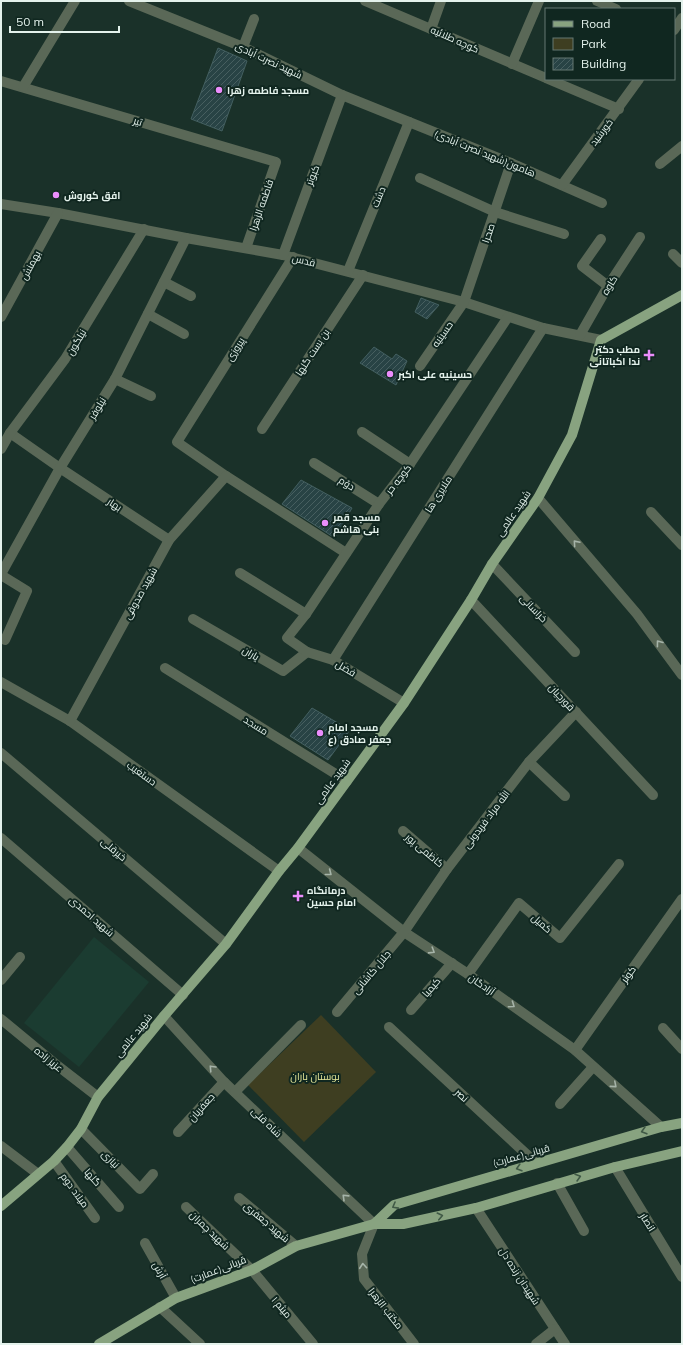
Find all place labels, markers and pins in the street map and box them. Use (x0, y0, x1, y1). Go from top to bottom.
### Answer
place label: مسجد فاطمه زهرا (227, 84, 309, 97)
marker: مسجد فاطمه زهرا (214, 85, 224, 95)
place label: افق کوروش (64, 189, 120, 202)
marker: افق کوروش (51, 190, 61, 200)
place label: مطب دکتر ندا اکباتانی (589, 343, 640, 368)
marker: مطب دکتر ندا اکباتانی (643, 349, 655, 361)
place label: حسینیه علی اکبر (397, 368, 472, 381)
marker: حسینیه علی اکبر (385, 369, 395, 379)
place label: مسجد قمر بنی هاشم (332, 511, 380, 537)
marker: مسجد قمر بنی هاشم (320, 518, 330, 528)
place label: مسجد امام جعفر صادق (ع (328, 721, 392, 747)
marker: مسجد امام جعفر صادق (ع (315, 728, 325, 738)
place label: درمانگاه امام حسین (307, 884, 356, 910)
marker: درمانگاه امام حسین (292, 890, 304, 902)

